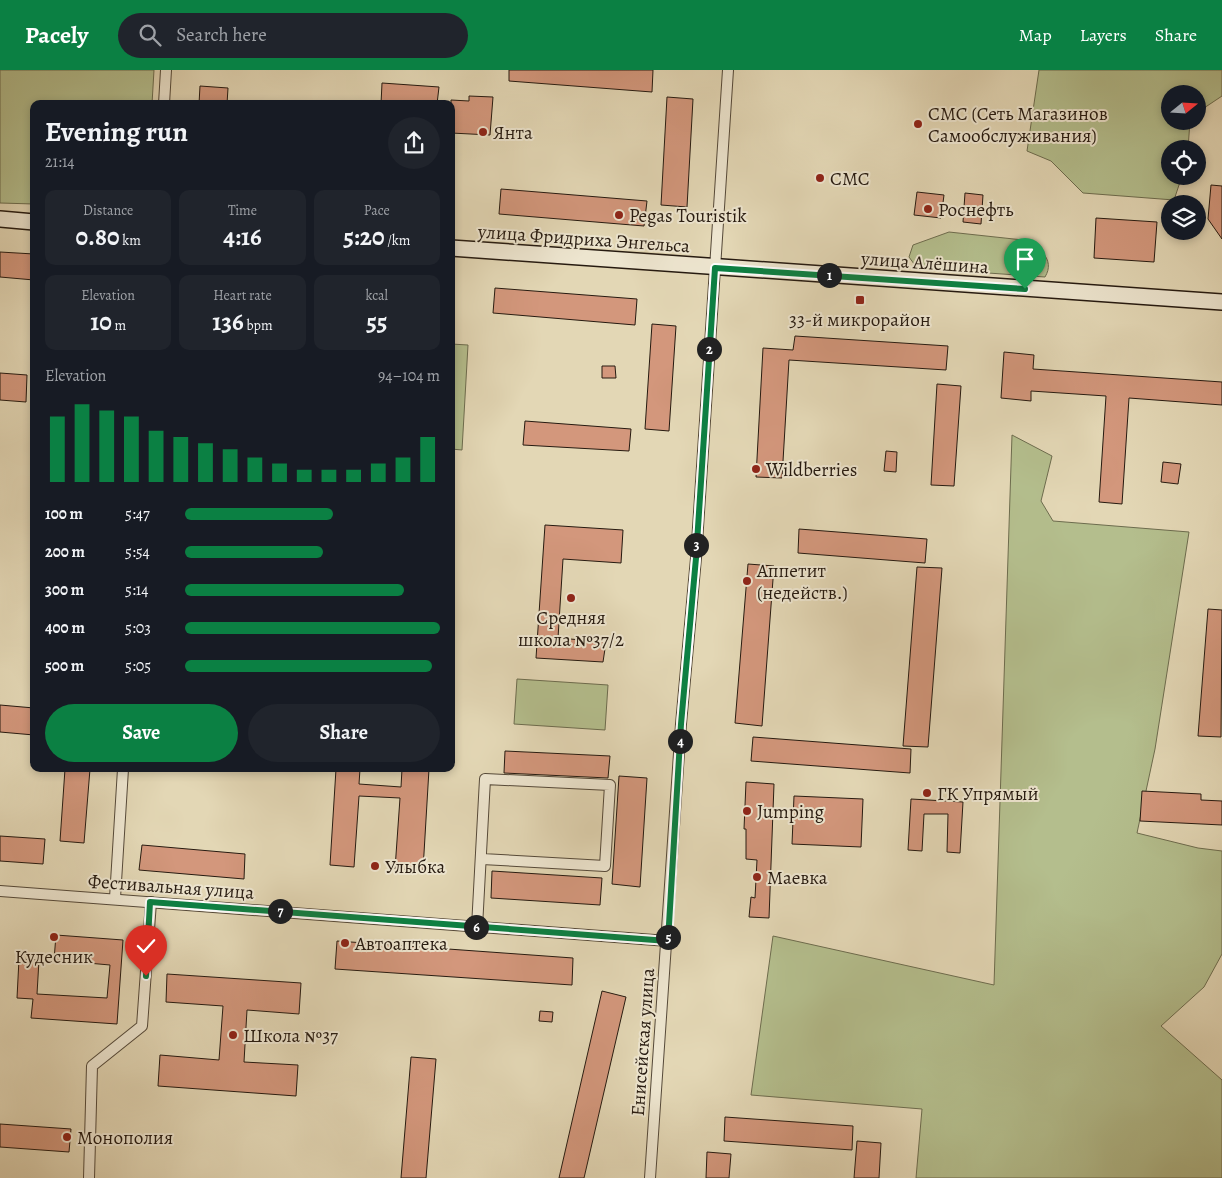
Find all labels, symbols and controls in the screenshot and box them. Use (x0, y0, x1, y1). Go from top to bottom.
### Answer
search box (118, 13, 468, 58)
text: Pacely (25, 19, 88, 51)
icon: search (136, 21, 164, 49)
text: Search here (176, 22, 267, 48)
text: Map (1019, 23, 1052, 47)
text: Layers (1080, 23, 1127, 47)
text: Share (1155, 23, 1197, 47)
north arrow (1161, 85, 1206, 130)
map controls (1161, 85, 1206, 240)
place label: СМС (Сеть Магазинов Самообслуживания) (928, 101, 1108, 149)
text: Evening run (45, 113, 188, 151)
button: share (388, 117, 440, 169)
marker: СМС (Сеть Магазинов Самообслуживания) (912, 118, 924, 130)
place label: Янта (493, 120, 533, 146)
marker: Янта (477, 126, 489, 138)
button: locate (1161, 140, 1206, 185)
text: 21:14 (45, 151, 75, 173)
place label: СМС (830, 166, 870, 192)
marker: СМС (814, 172, 826, 184)
button: layers (1161, 195, 1206, 240)
place label: Роснефть (938, 197, 1013, 223)
text: Distance (83, 201, 133, 220)
text: Time (228, 201, 257, 220)
text: Pace (364, 201, 390, 220)
place label: Pegas Touristik (629, 203, 747, 229)
marker: Роснефть (922, 203, 934, 215)
marker: Pegas Touristik (613, 209, 625, 221)
street label: улица Фридриха Энгельса (476, 219, 691, 259)
text: 0.80 (75, 220, 119, 254)
text: 4:16 (223, 220, 262, 254)
text: 5:20 (343, 220, 384, 254)
text: km (119, 231, 141, 250)
text: /km (384, 231, 410, 250)
pin (1004, 238, 1046, 289)
street label: улица Алёшина (859, 245, 990, 280)
icon: arrive (1011, 245, 1039, 273)
pin: 1 (816, 262, 842, 288)
text: 1 (827, 266, 832, 285)
text: Elevation (81, 286, 135, 305)
text: Heart rate (213, 286, 272, 305)
text: kcal (366, 286, 388, 305)
marker: 33-й микрорайон (854, 294, 866, 306)
text: 10 (90, 305, 112, 339)
text: 136 (212, 305, 244, 339)
text: 55 (366, 305, 388, 339)
place label: 33-й микрорайон (789, 307, 931, 333)
text: m (112, 316, 126, 335)
text: bpm (244, 316, 273, 335)
pin: 2 (696, 336, 722, 362)
text: 2 (706, 340, 713, 359)
text: Elevation (45, 365, 106, 387)
text: 94–104 m (378, 365, 440, 387)
place label: Wildberries (765, 457, 857, 483)
marker: Wildberries (750, 463, 762, 475)
text: 100 m (45, 503, 83, 525)
text: 5:47 (125, 503, 150, 525)
pin: 3 (684, 532, 708, 558)
text: 3 (693, 536, 700, 555)
text: 200 m (45, 541, 85, 563)
text: 5:54 (125, 541, 150, 563)
place label: Аппетит (недейств.) (756, 558, 848, 606)
marker: Аппетит (недейств.) (741, 575, 753, 587)
text: 300 m (45, 579, 84, 601)
text: 5:14 (125, 579, 148, 601)
marker: Средняя школа №37/2 (565, 592, 577, 604)
place label: Средняя школа №37/2 (518, 605, 624, 653)
text: 400 m (45, 617, 85, 639)
text: 5:03 (125, 617, 151, 639)
text: 500 m (45, 655, 84, 677)
text: 5:05 (125, 655, 151, 677)
button: Save (45, 704, 238, 762)
button: Share (248, 704, 440, 762)
pin: 4 (668, 728, 692, 754)
text: 4 (677, 732, 684, 751)
place label: ГК Упрямый (937, 781, 1039, 807)
marker: ГК Упрямый (921, 787, 933, 799)
place label: Jumping (757, 799, 825, 825)
marker: Jumping (741, 805, 753, 817)
place label: Улыбка (385, 854, 445, 880)
marker: Улыбка (369, 860, 381, 872)
place label: Маевка (767, 865, 828, 891)
street label: Фестивальная улица (87, 868, 255, 906)
marker: Маевка (751, 871, 763, 883)
pin: 7 (268, 898, 292, 924)
text: 7 (278, 902, 283, 921)
pin: 6 (464, 914, 488, 940)
text: 6 (473, 918, 480, 937)
pin: 5 (656, 924, 680, 950)
pin (125, 925, 167, 976)
text: 5 (666, 928, 671, 947)
marker: Кудесник (48, 931, 60, 943)
place label: Автоаптека (354, 931, 448, 957)
icon: check (132, 932, 160, 960)
marker: Автоаптека (339, 937, 351, 949)
place label: Кудесник (15, 944, 93, 970)
street label: Енисейская улица (625, 967, 661, 1117)
place label: Школа №37 (243, 1023, 338, 1049)
marker: Школа №37 (227, 1029, 239, 1041)
place label: Монополия (77, 1125, 173, 1151)
marker: Монополия (61, 1131, 73, 1143)

